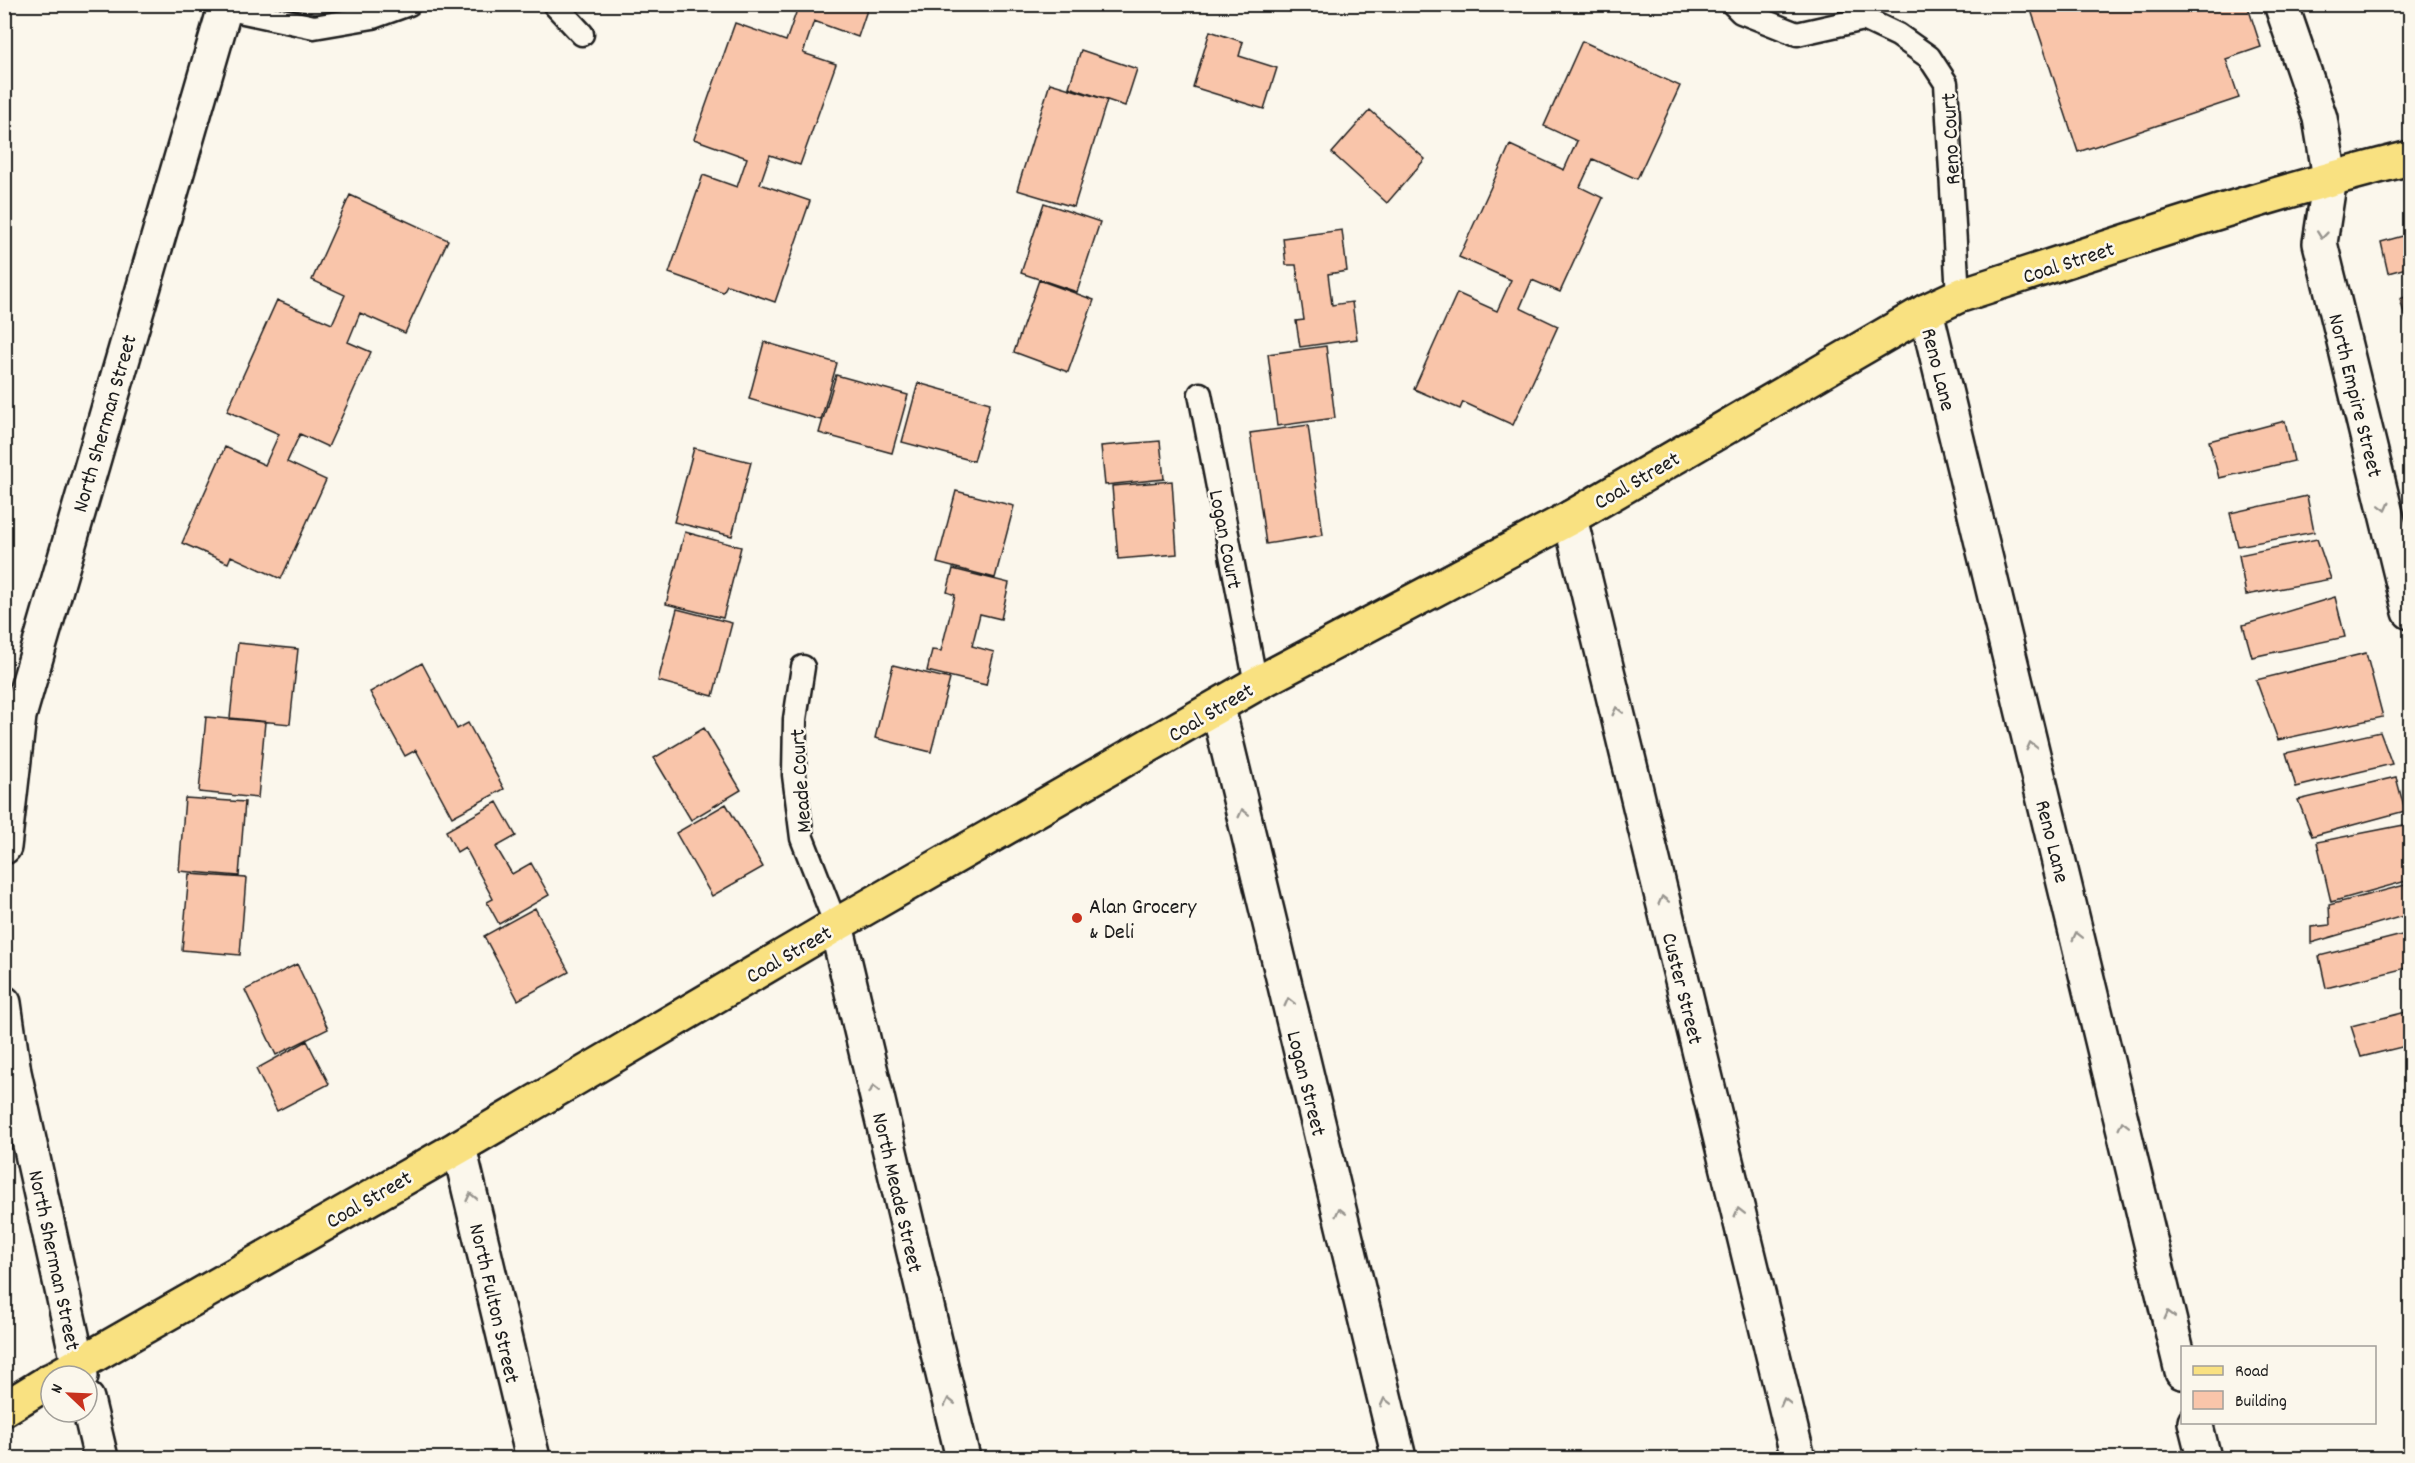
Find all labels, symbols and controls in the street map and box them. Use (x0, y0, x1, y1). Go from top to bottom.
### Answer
street label: Reno Court (1935, 92, 1970, 185)
one-way arrow (2316, 231, 2329, 240)
street label: Coal Street (2019, 235, 2119, 294)
street label: North Empire Street (2318, 311, 2389, 481)
street label: Reno Lane (1911, 325, 1962, 415)
street label: North Sherman Street (66, 331, 147, 517)
street label: Coal Street (1589, 445, 1687, 519)
street label: Logan Court (1199, 487, 1248, 592)
one-way arrow (2377, 501, 2390, 511)
street label: Coal Street (1163, 676, 1260, 752)
one-way arrow (1611, 706, 1624, 716)
street label: Meade Court (783, 728, 822, 834)
one-way arrow (2026, 741, 2039, 751)
street label: Reno Lane (2025, 797, 2076, 887)
one-way arrow (1238, 808, 1251, 818)
place label: Alan Grocery & Deli (1089, 893, 1198, 949)
one-way arrow (1657, 895, 1670, 905)
marker: Alan Grocery & Deli (1070, 911, 1084, 925)
street label: Coal Street (741, 919, 839, 993)
street label: Custer Street (1652, 930, 1709, 1048)
one-way arrow (2072, 931, 2085, 941)
one-way arrow (1283, 997, 1296, 1007)
street label: Logan Street (1277, 1028, 1333, 1140)
one-way arrow (869, 1085, 882, 1095)
street label: North Meade Street (862, 1110, 929, 1276)
one-way arrow (2117, 1120, 2130, 1130)
street label: Coal Street (321, 1164, 419, 1238)
street label: North Sherman Street (18, 1168, 87, 1354)
one-way arrow (465, 1193, 478, 1203)
one-way arrow (1334, 1207, 1347, 1217)
one-way arrow (1733, 1207, 1746, 1217)
street label: North Fulton Street (459, 1221, 526, 1387)
one-way arrow (2163, 1310, 2176, 1320)
legend (2181, 1346, 2376, 1424)
text: Road (2235, 1360, 2269, 1385)
north arrow (39, 1364, 99, 1424)
text: N (45, 1381, 70, 1397)
text: Building (2235, 1390, 2287, 1415)
one-way arrow (943, 1397, 956, 1407)
one-way arrow (1380, 1397, 1393, 1407)
one-way arrow (1779, 1397, 1792, 1407)

